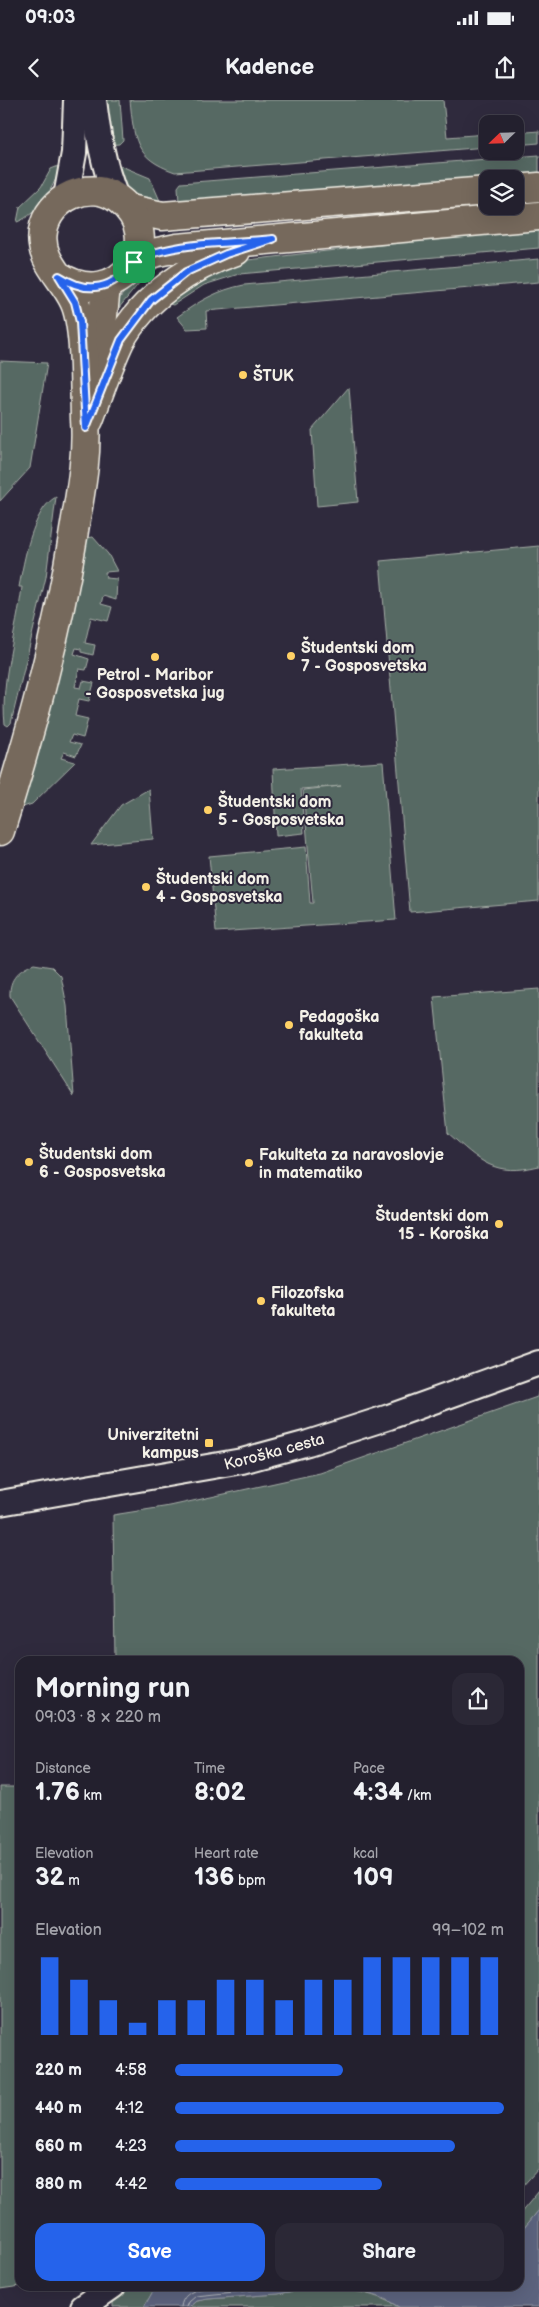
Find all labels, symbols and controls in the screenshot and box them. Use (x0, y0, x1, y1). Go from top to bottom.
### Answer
text: 09:03 (25, 6, 75, 29)
icon: back (20, 54, 48, 82)
text: Kadence (225, 54, 314, 81)
icon: share (491, 54, 519, 82)
north arrow (479, 115, 524, 160)
map controls (479, 115, 524, 215)
button: layers (479, 170, 524, 215)
pin (113, 241, 155, 283)
icon: arrive (120, 248, 148, 276)
place label: ŠTUK (253, 364, 294, 386)
marker: ŠTUK (237, 369, 249, 381)
place label: Študentski dom 7 - Gosposvetska (301, 636, 427, 676)
marker: Študentski dom 7 - Gosposvetska (285, 650, 297, 662)
marker: Petrol - Maribor - Gosposvetska jug (149, 651, 161, 663)
place label: Petrol - Maribor - Gosposvetska jug (85, 666, 225, 703)
place label: Študentski dom 5 - Gosposvetska (218, 790, 344, 830)
marker: Študentski dom 5 - Gosposvetska (202, 804, 214, 816)
place label: Študentski dom 4 - Gosposvetska (156, 867, 283, 907)
marker: Študentski dom 4 - Gosposvetska (140, 881, 152, 893)
place label: Pedagoška fakulteta (299, 1008, 379, 1045)
marker: Pedagoška fakulteta (283, 1019, 295, 1031)
place label: Študentski dom 6 - Gosposvetska (39, 1142, 166, 1182)
place label: Fakulteta za naravoslovje in matematiko (259, 1146, 444, 1183)
marker: Študentski dom 6 - Gosposvetska (23, 1156, 35, 1168)
marker: Fakulteta za naravoslovje in matematiko (243, 1157, 255, 1169)
place label: Študentski dom 15 - Koroška (376, 1204, 489, 1244)
marker: Študentski dom 15 - Koroška (493, 1218, 505, 1230)
place label: Filozofska fakulteta (271, 1284, 344, 1321)
marker: Filozofska fakulteta (255, 1295, 267, 1307)
place label: Univerzitetni kampus (108, 1426, 199, 1463)
street label: Koroška cesta (222, 1430, 327, 1475)
marker: Univerzitetni kampus (203, 1437, 215, 1449)
text: Morning run (35, 1672, 190, 1705)
button: share (452, 1673, 504, 1725)
text: 09:03 · 8 × 220 m (35, 1708, 161, 1727)
text: Distance (35, 1760, 91, 1777)
text: Time (194, 1760, 225, 1777)
text: Pace (353, 1760, 385, 1777)
text: 1.76 (35, 1777, 80, 1808)
text: 8:02 (194, 1777, 246, 1808)
text: 4:34 (353, 1777, 403, 1808)
text: km (80, 1787, 102, 1804)
text: /km (403, 1787, 432, 1804)
text: Elevation (35, 1845, 93, 1862)
text: Heart rate (194, 1845, 259, 1862)
text: kcal (353, 1845, 378, 1862)
text: 32 (35, 1862, 65, 1893)
text: 136 (194, 1862, 234, 1893)
text: 109 (353, 1862, 394, 1893)
text: m (65, 1872, 80, 1889)
text: bpm (234, 1872, 266, 1889)
text: Elevation (35, 1921, 102, 1940)
text: 99–102 m (432, 1921, 504, 1940)
text: 220 m (35, 2061, 82, 2080)
text: 4:58 (115, 2061, 147, 2080)
text: 440 m (35, 2099, 82, 2118)
text: 4:12 (115, 2099, 144, 2118)
text: 660 m (35, 2137, 82, 2156)
text: 4:23 (115, 2137, 147, 2156)
text: 880 m (35, 2175, 82, 2194)
text: 4:42 (115, 2175, 147, 2194)
button: Save (35, 2223, 265, 2281)
button: Share (275, 2223, 504, 2281)

